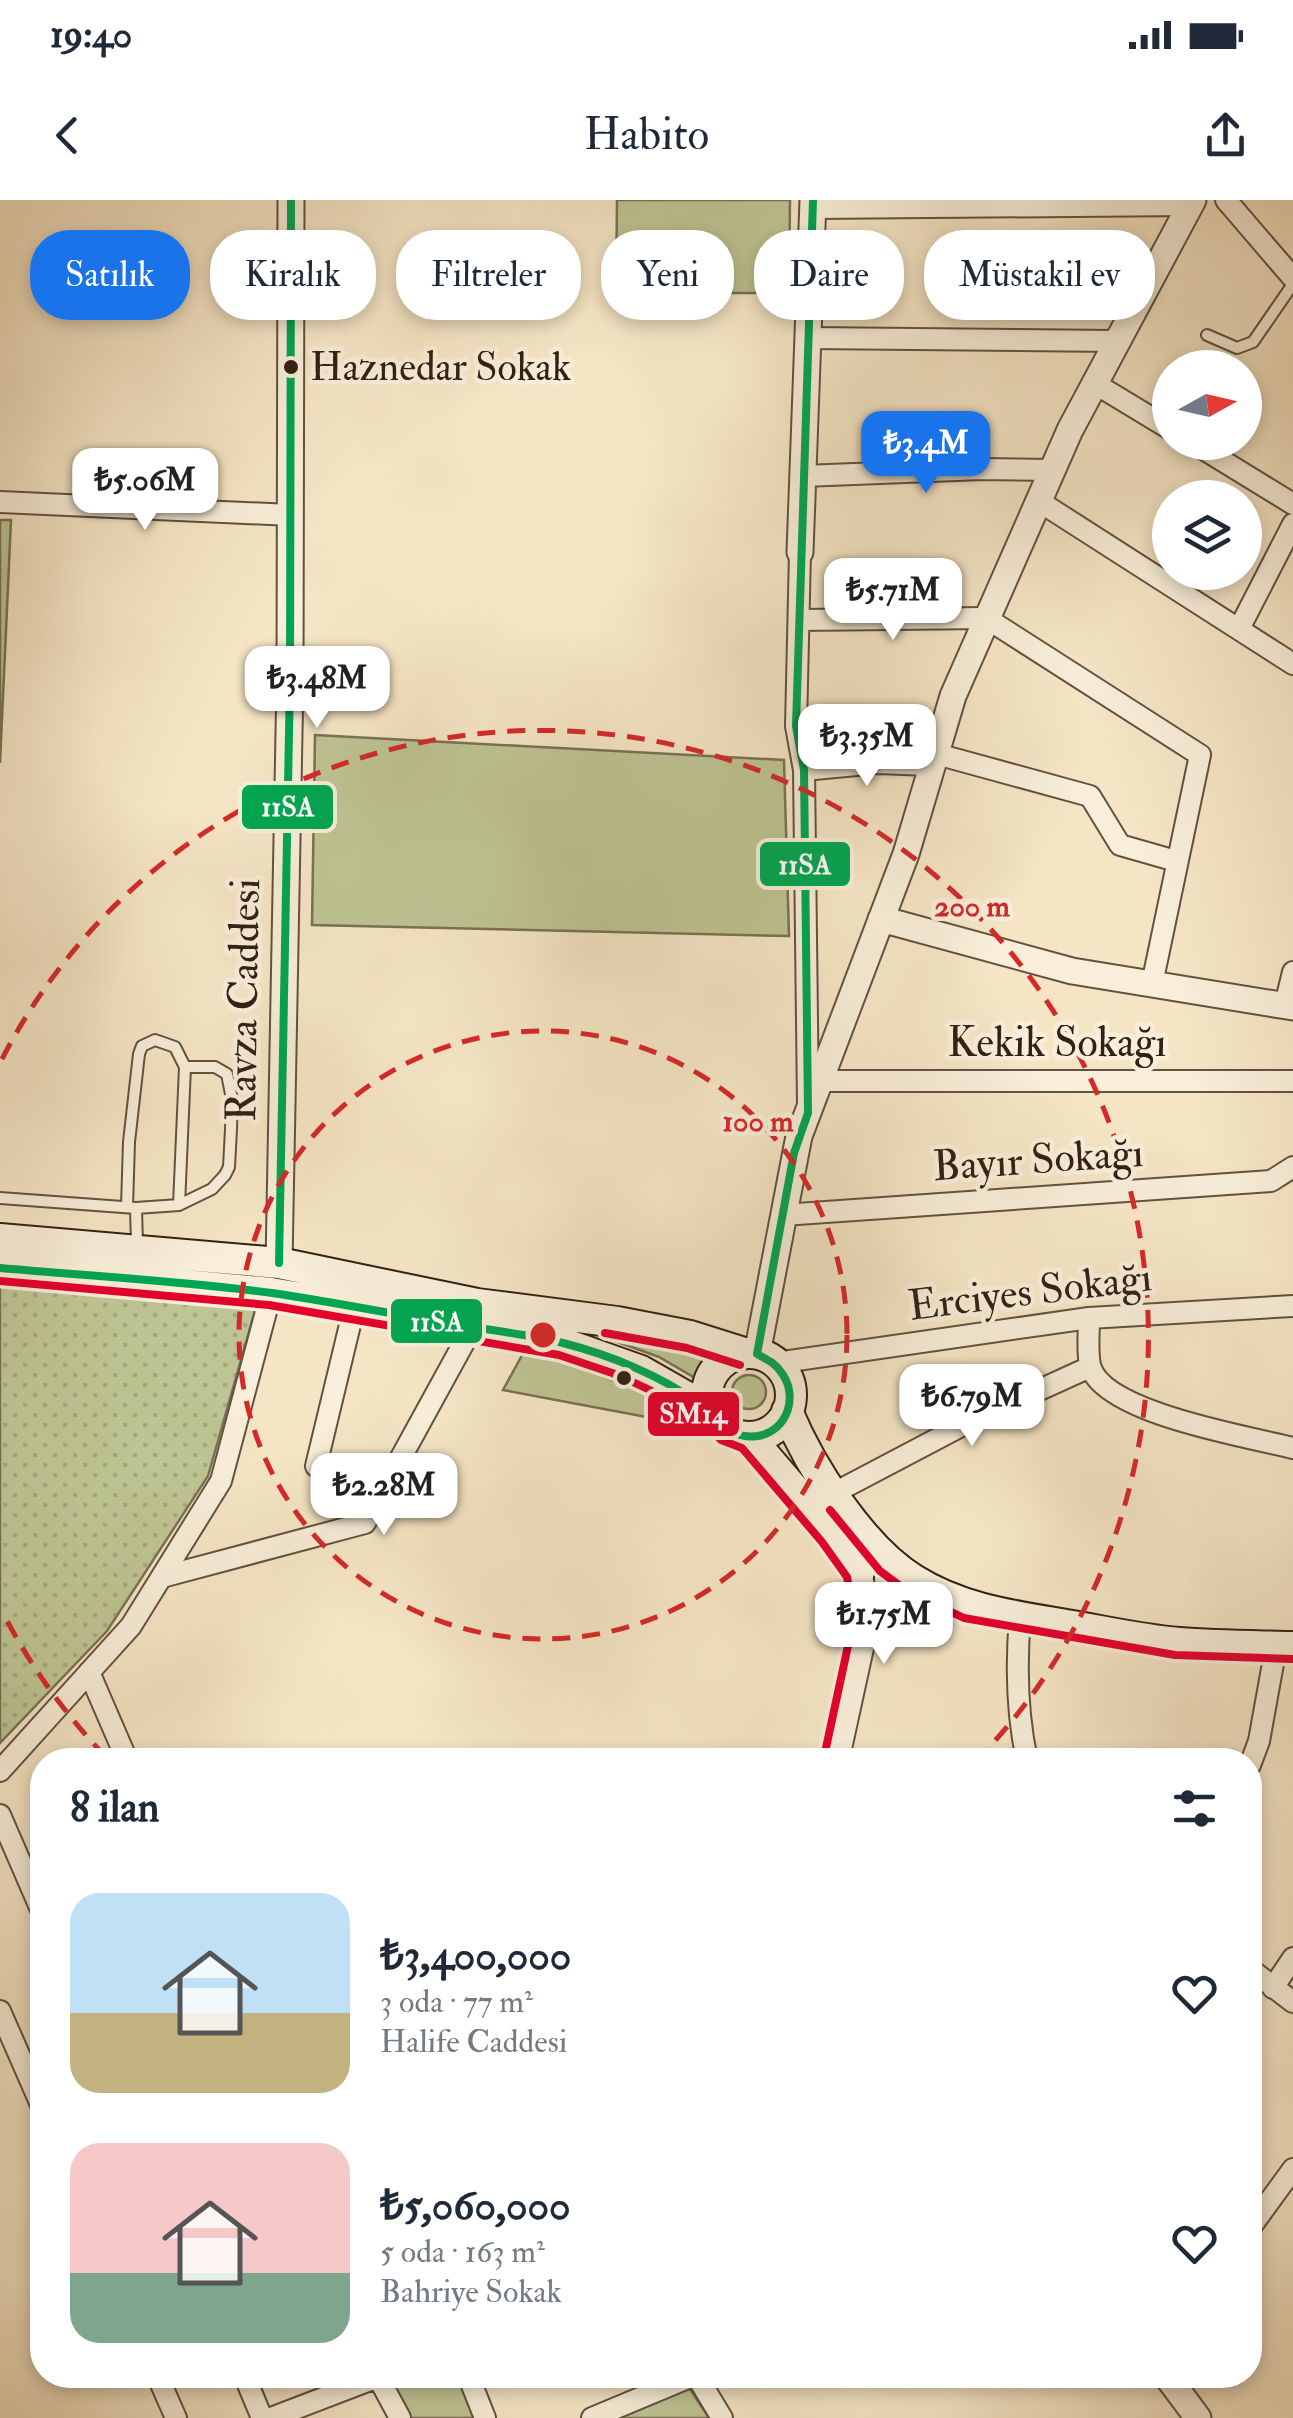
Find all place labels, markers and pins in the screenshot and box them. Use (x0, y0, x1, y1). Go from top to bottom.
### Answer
place label: Haznedar Sokak (310, 342, 571, 393)
marker: Haznedar Sokak (281, 357, 301, 377)
pin: ₺3.4M (856, 411, 996, 496)
pin: ₺5.06M (64, 448, 226, 533)
pin: ₺5.71M (812, 558, 974, 643)
pin: ₺3.48M (236, 646, 398, 731)
pin: ₺3.35M (786, 704, 948, 789)
centre of rings (525, 1317, 561, 1353)
pin: ₺6.79M (891, 1364, 1053, 1449)
unlabelled marker (614, 1368, 634, 1388)
pin: ₺2.28M (303, 1453, 465, 1538)
pin: ₺1.75M (803, 1582, 965, 1667)

